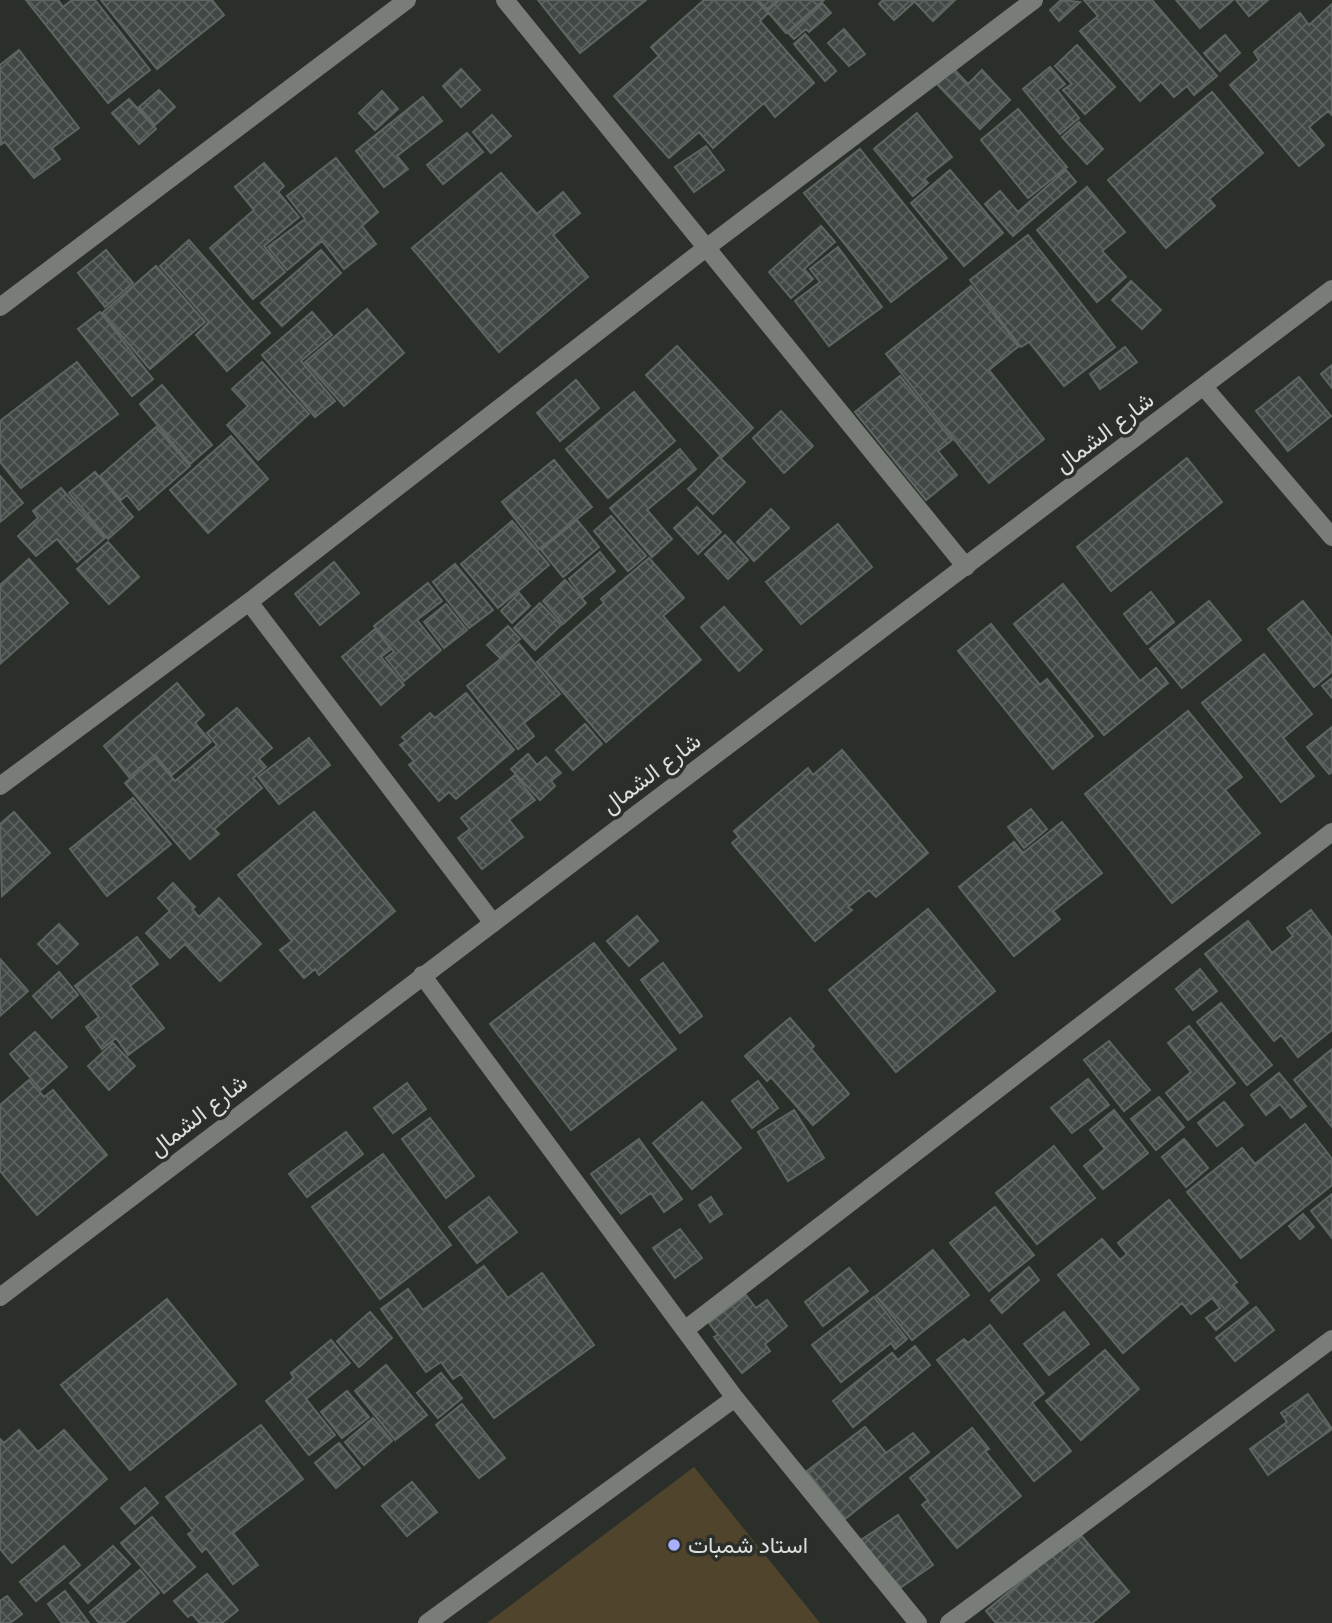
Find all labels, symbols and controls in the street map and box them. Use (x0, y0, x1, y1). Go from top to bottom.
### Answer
street label: شارع الشمال (1048, 384, 1160, 480)
street label: شارع الشمال (595, 725, 707, 821)
street label: شارع الشمال (142, 1066, 254, 1164)
place label: استاد شمبات (688, 1529, 808, 1561)
marker: استاد شمبات (666, 1537, 682, 1553)

